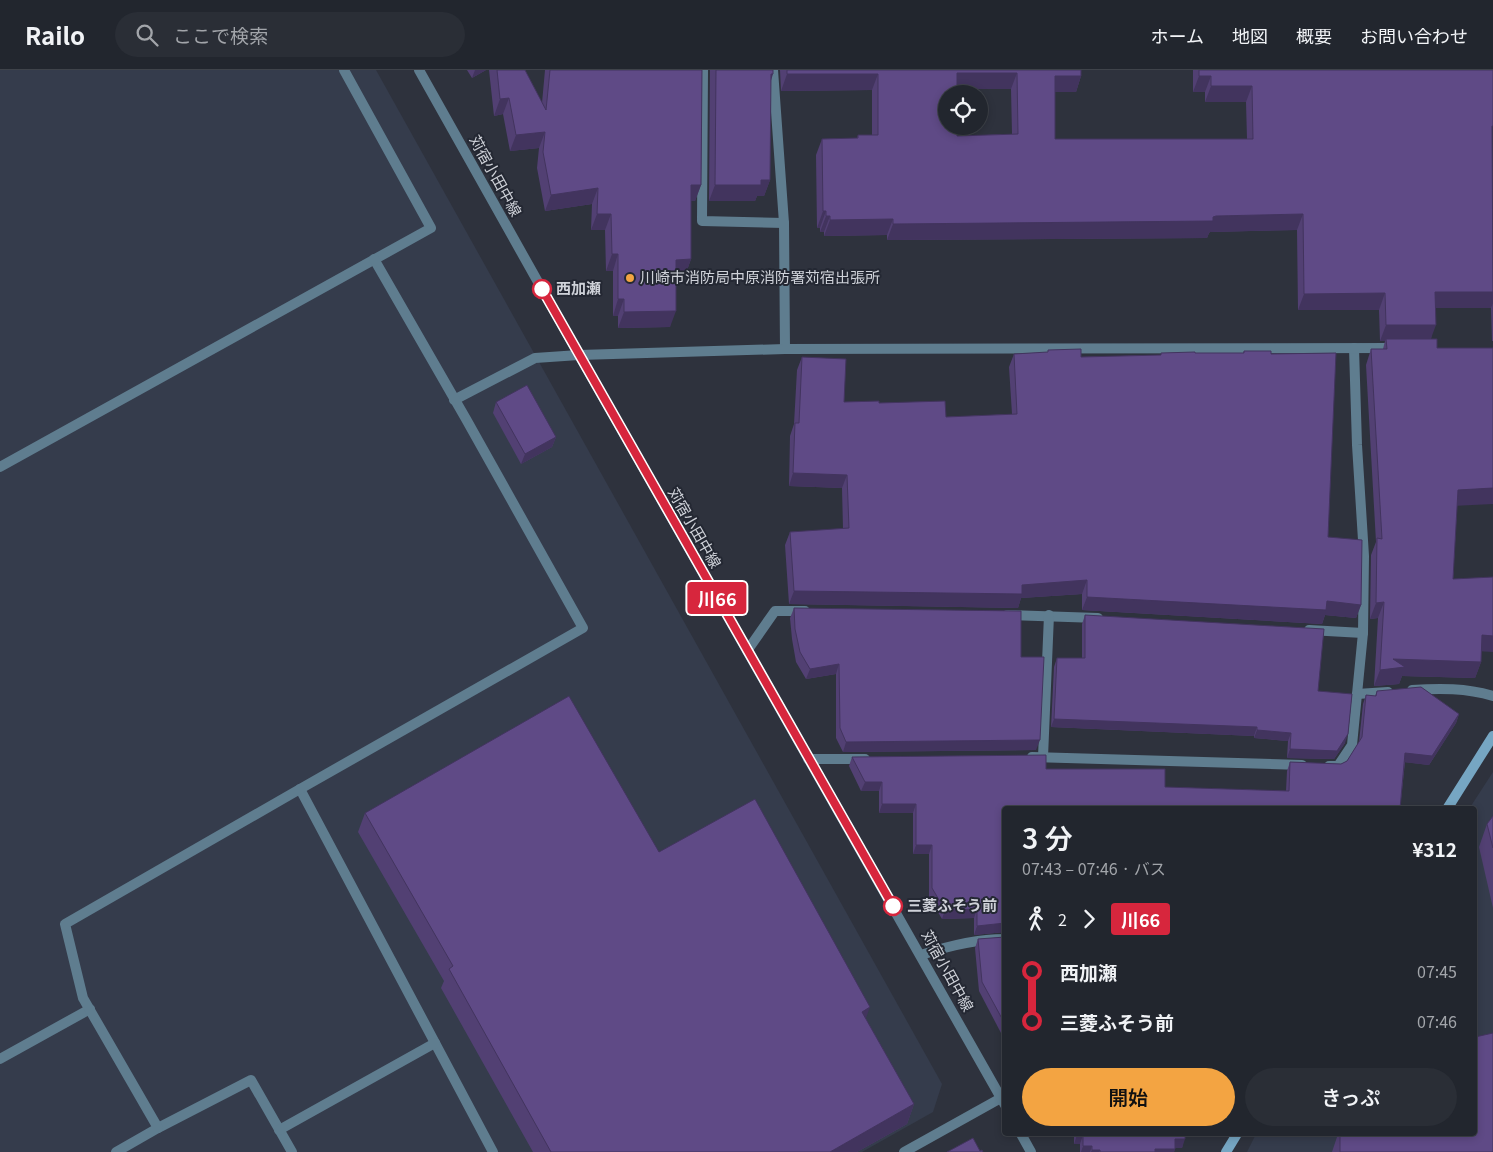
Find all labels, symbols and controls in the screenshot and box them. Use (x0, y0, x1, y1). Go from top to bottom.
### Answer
search box (115, 12, 465, 57)
text: Railo (25, 17, 85, 52)
icon: search (133, 21, 161, 49)
text: ここで検索 (173, 21, 268, 48)
text: ホーム (1151, 22, 1204, 48)
text: 地図 (1232, 22, 1268, 48)
text: 概要 (1296, 22, 1332, 48)
text: お問い合わせ (1360, 22, 1468, 48)
map controls (938, 85, 988, 135)
button: locate (938, 85, 988, 135)
street label: 苅宿小田中線 (465, 131, 527, 220)
place label: 川崎市消防局中原消防署苅宿出張所 (640, 266, 880, 287)
marker: 川崎市消防局中原消防署苅宿出張所 (624, 272, 636, 284)
place label: 西加瀬 (556, 277, 601, 298)
marker: 西加瀬 (532, 279, 552, 299)
street label: 苅宿小田中線 (664, 483, 727, 571)
line badge: 川66 (688, 582, 746, 614)
text: 川66 (697, 585, 737, 611)
text: 3 分 (1022, 817, 1073, 857)
text: ¥312 (1412, 835, 1457, 862)
text: 07:43 – 07:46 · バス (1022, 856, 1166, 880)
place label: 三菱ふそう前 (907, 894, 997, 915)
marker: 三菱ふそう前 (883, 896, 903, 916)
icon: walk (1022, 905, 1050, 933)
icon: forward (1075, 905, 1103, 933)
text: 川66 (1121, 906, 1160, 932)
text: 2 (1058, 907, 1067, 931)
street label: 苅宿小田中線 (917, 926, 979, 1015)
text: 西加瀬 (1060, 958, 1117, 985)
text: 07:45 (1417, 959, 1457, 983)
text: 三菱ふそう前 (1060, 1008, 1174, 1035)
text: 07:46 (1417, 1009, 1457, 1033)
button: 開始 (1022, 1068, 1235, 1126)
button: きっぷ (1245, 1068, 1457, 1126)

